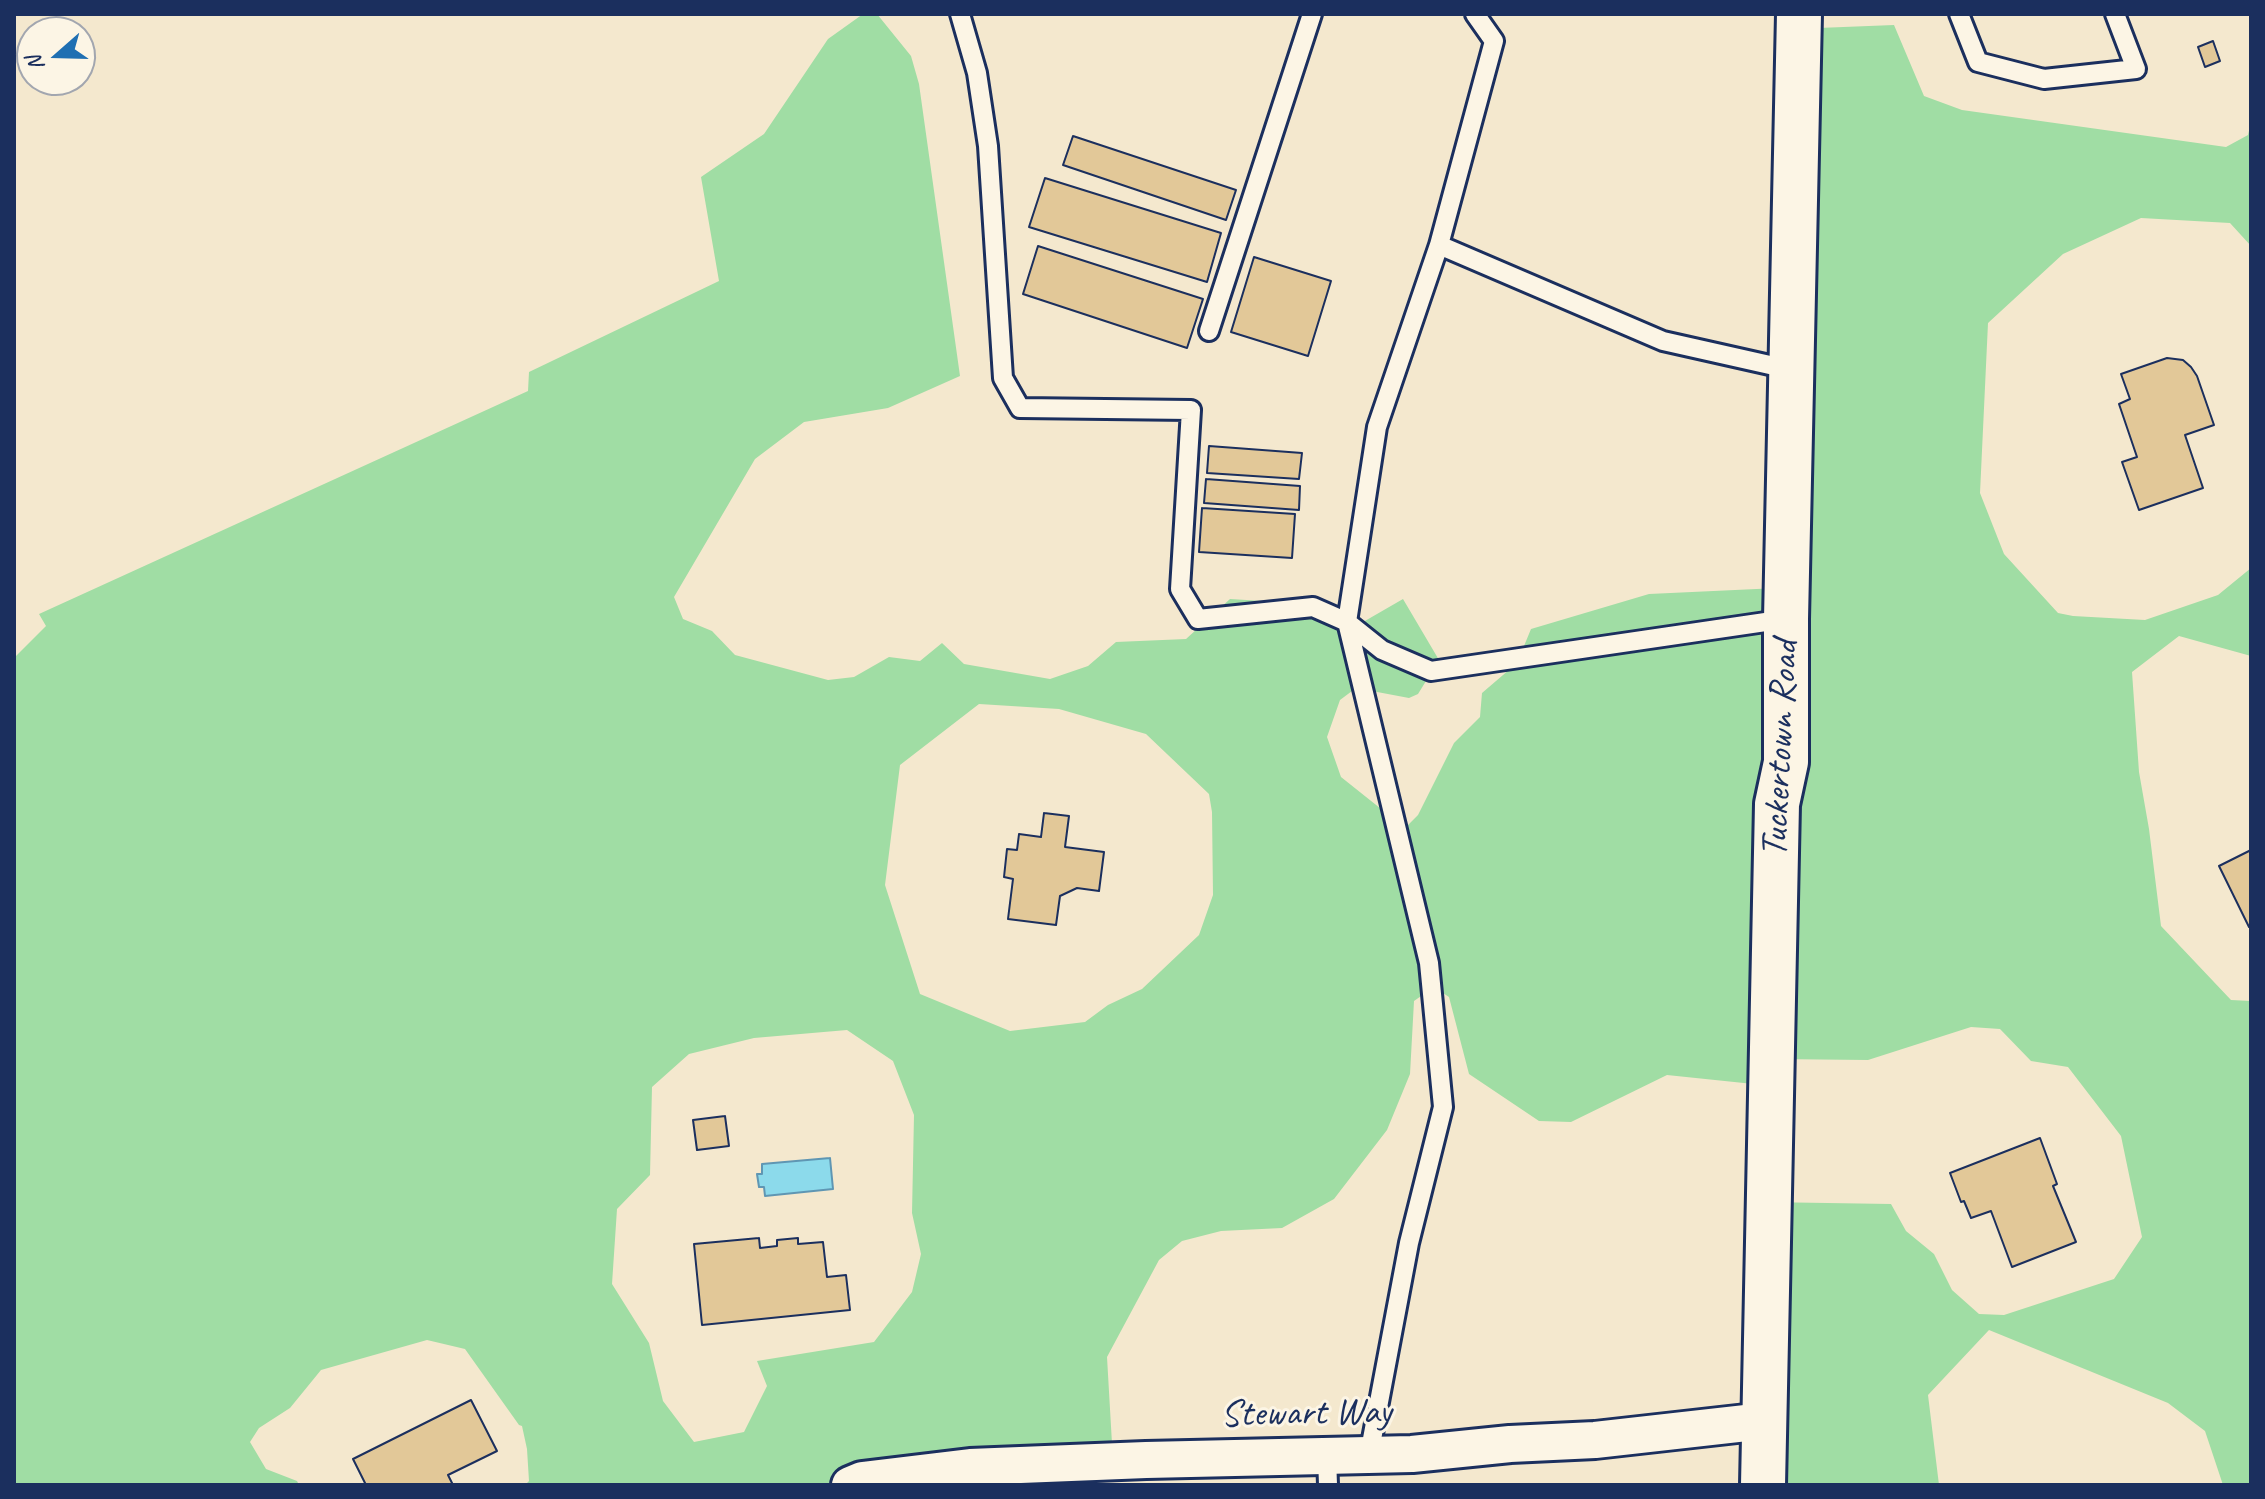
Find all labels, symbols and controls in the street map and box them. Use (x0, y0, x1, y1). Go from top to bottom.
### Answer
north arrow (16, 16, 96, 96)
text: N (20, 52, 51, 75)
street label: Tuckertown Road (1753, 639, 1809, 859)
street label: Stewart Way (1220, 1390, 1392, 1438)

